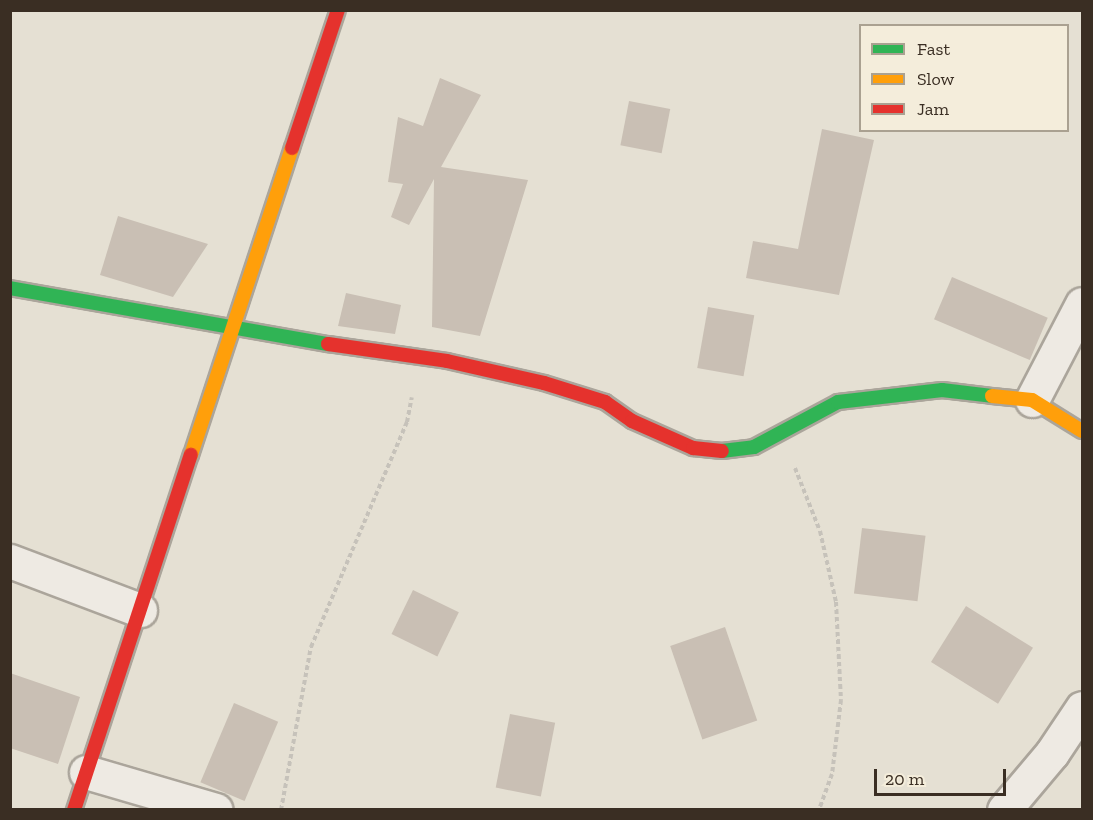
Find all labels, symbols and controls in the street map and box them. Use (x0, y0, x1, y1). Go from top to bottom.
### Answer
legend (859, 24, 1069, 132)
text: Fast (917, 38, 950, 60)
text: Slow (917, 68, 954, 90)
text: Jam (917, 98, 949, 120)
scale bar (877, 757, 1009, 795)
text: 20 m (885, 768, 924, 790)

